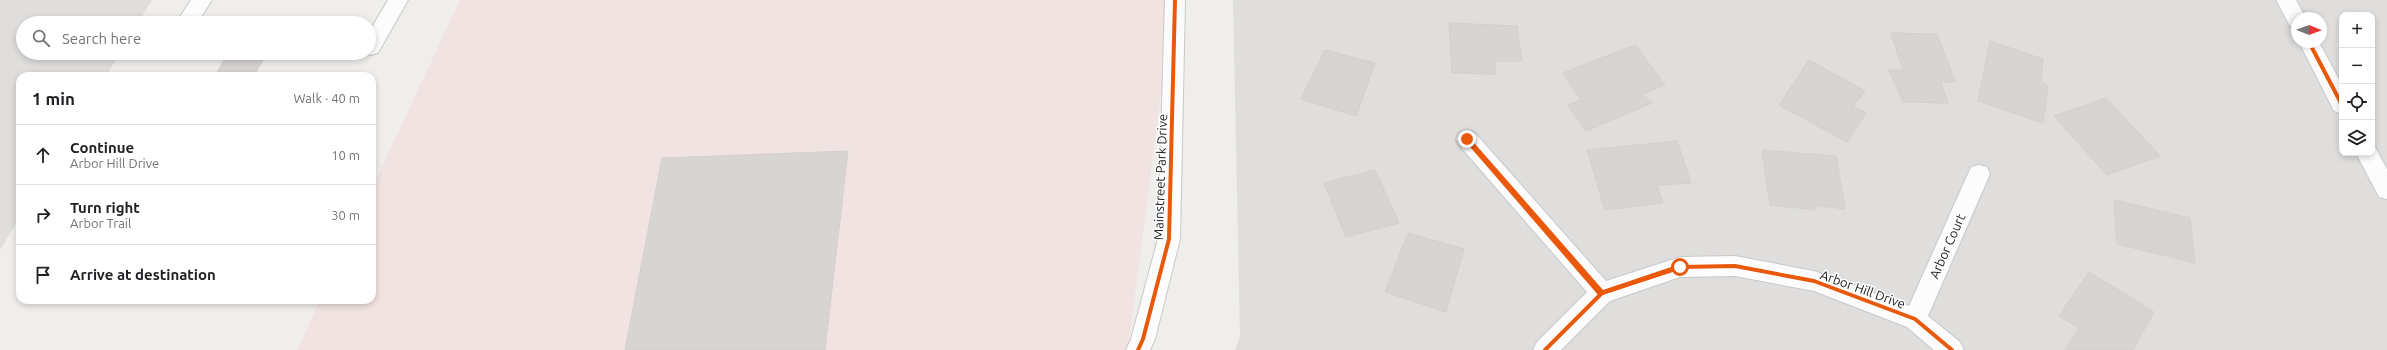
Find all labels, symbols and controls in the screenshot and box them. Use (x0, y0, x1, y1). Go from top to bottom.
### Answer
north arrow (2291, 12, 2327, 48)
map controls (2339, 12, 2375, 156)
button: + (2339, 12, 2375, 48)
search box (16, 16, 376, 60)
icon: search (30, 27, 52, 49)
text: Search here (62, 30, 141, 47)
button: − (2339, 48, 2375, 84)
button: locate (2339, 84, 2375, 120)
text: 1 min (32, 89, 75, 108)
text: Walk · 40 m (294, 91, 360, 105)
street label: Mainstreet Park Drive (1151, 114, 1169, 240)
button: layers (2339, 120, 2375, 156)
route end (1458, 130, 1476, 148)
text: Continue (70, 139, 134, 156)
icon: ahead (32, 144, 54, 166)
text: 10 m (331, 148, 360, 162)
text: Arbor Hill Drive (70, 156, 159, 170)
text: Turn right (70, 199, 140, 216)
icon: right (32, 204, 54, 226)
text: 30 m (331, 208, 360, 222)
street label: Arbor Court (1926, 211, 1968, 281)
text: Arbor Trail (70, 216, 131, 230)
route start (1671, 258, 1689, 276)
icon: arrive (32, 264, 54, 286)
text: Arrive at destination (70, 266, 216, 283)
street label: Arbor Hill Drive (1819, 267, 1907, 311)

